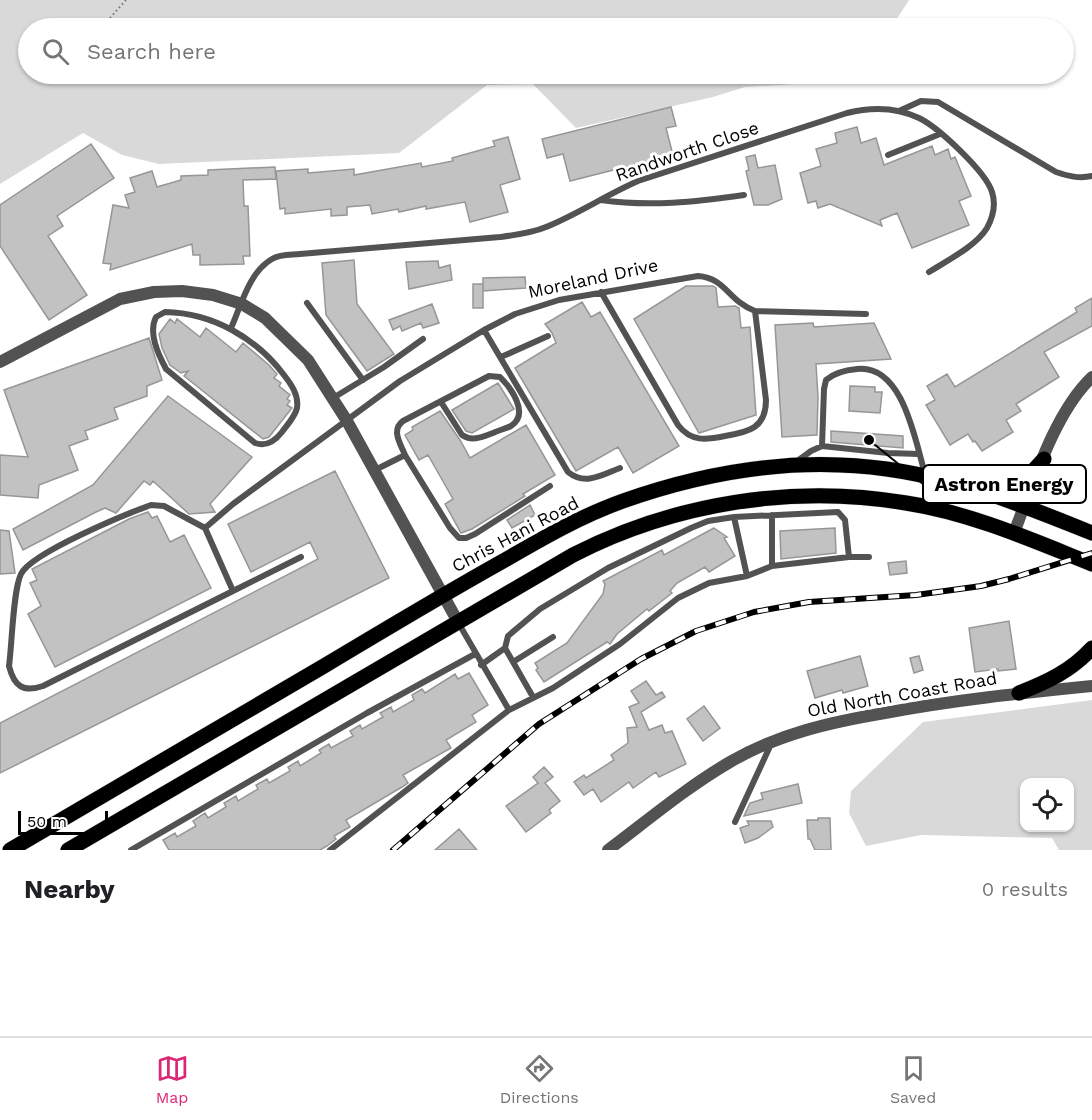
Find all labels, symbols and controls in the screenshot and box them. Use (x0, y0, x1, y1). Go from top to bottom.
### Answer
search box (18, 18, 1074, 84)
icon: search (39, 35, 72, 68)
text: Search here (87, 39, 216, 64)
street label: Randworth Close (613, 117, 761, 185)
street label: Moreland Drive (526, 254, 660, 302)
callout: Astron Energy (923, 465, 1086, 503)
text: Astron Energy (935, 472, 1074, 496)
street label: Chris Hani Road (448, 492, 582, 576)
street label: Old North Coast Road (805, 667, 999, 721)
map controls (1020, 778, 1074, 832)
button: locate (1020, 778, 1074, 832)
scale bar (18, 808, 108, 836)
text: 50 m (27, 812, 67, 831)
text: Nearby (24, 874, 115, 904)
text: 0 results (982, 877, 1068, 901)
tab: Map (156, 1052, 189, 1107)
tab: Directions (500, 1052, 579, 1107)
tab: Saved (890, 1052, 936, 1107)

